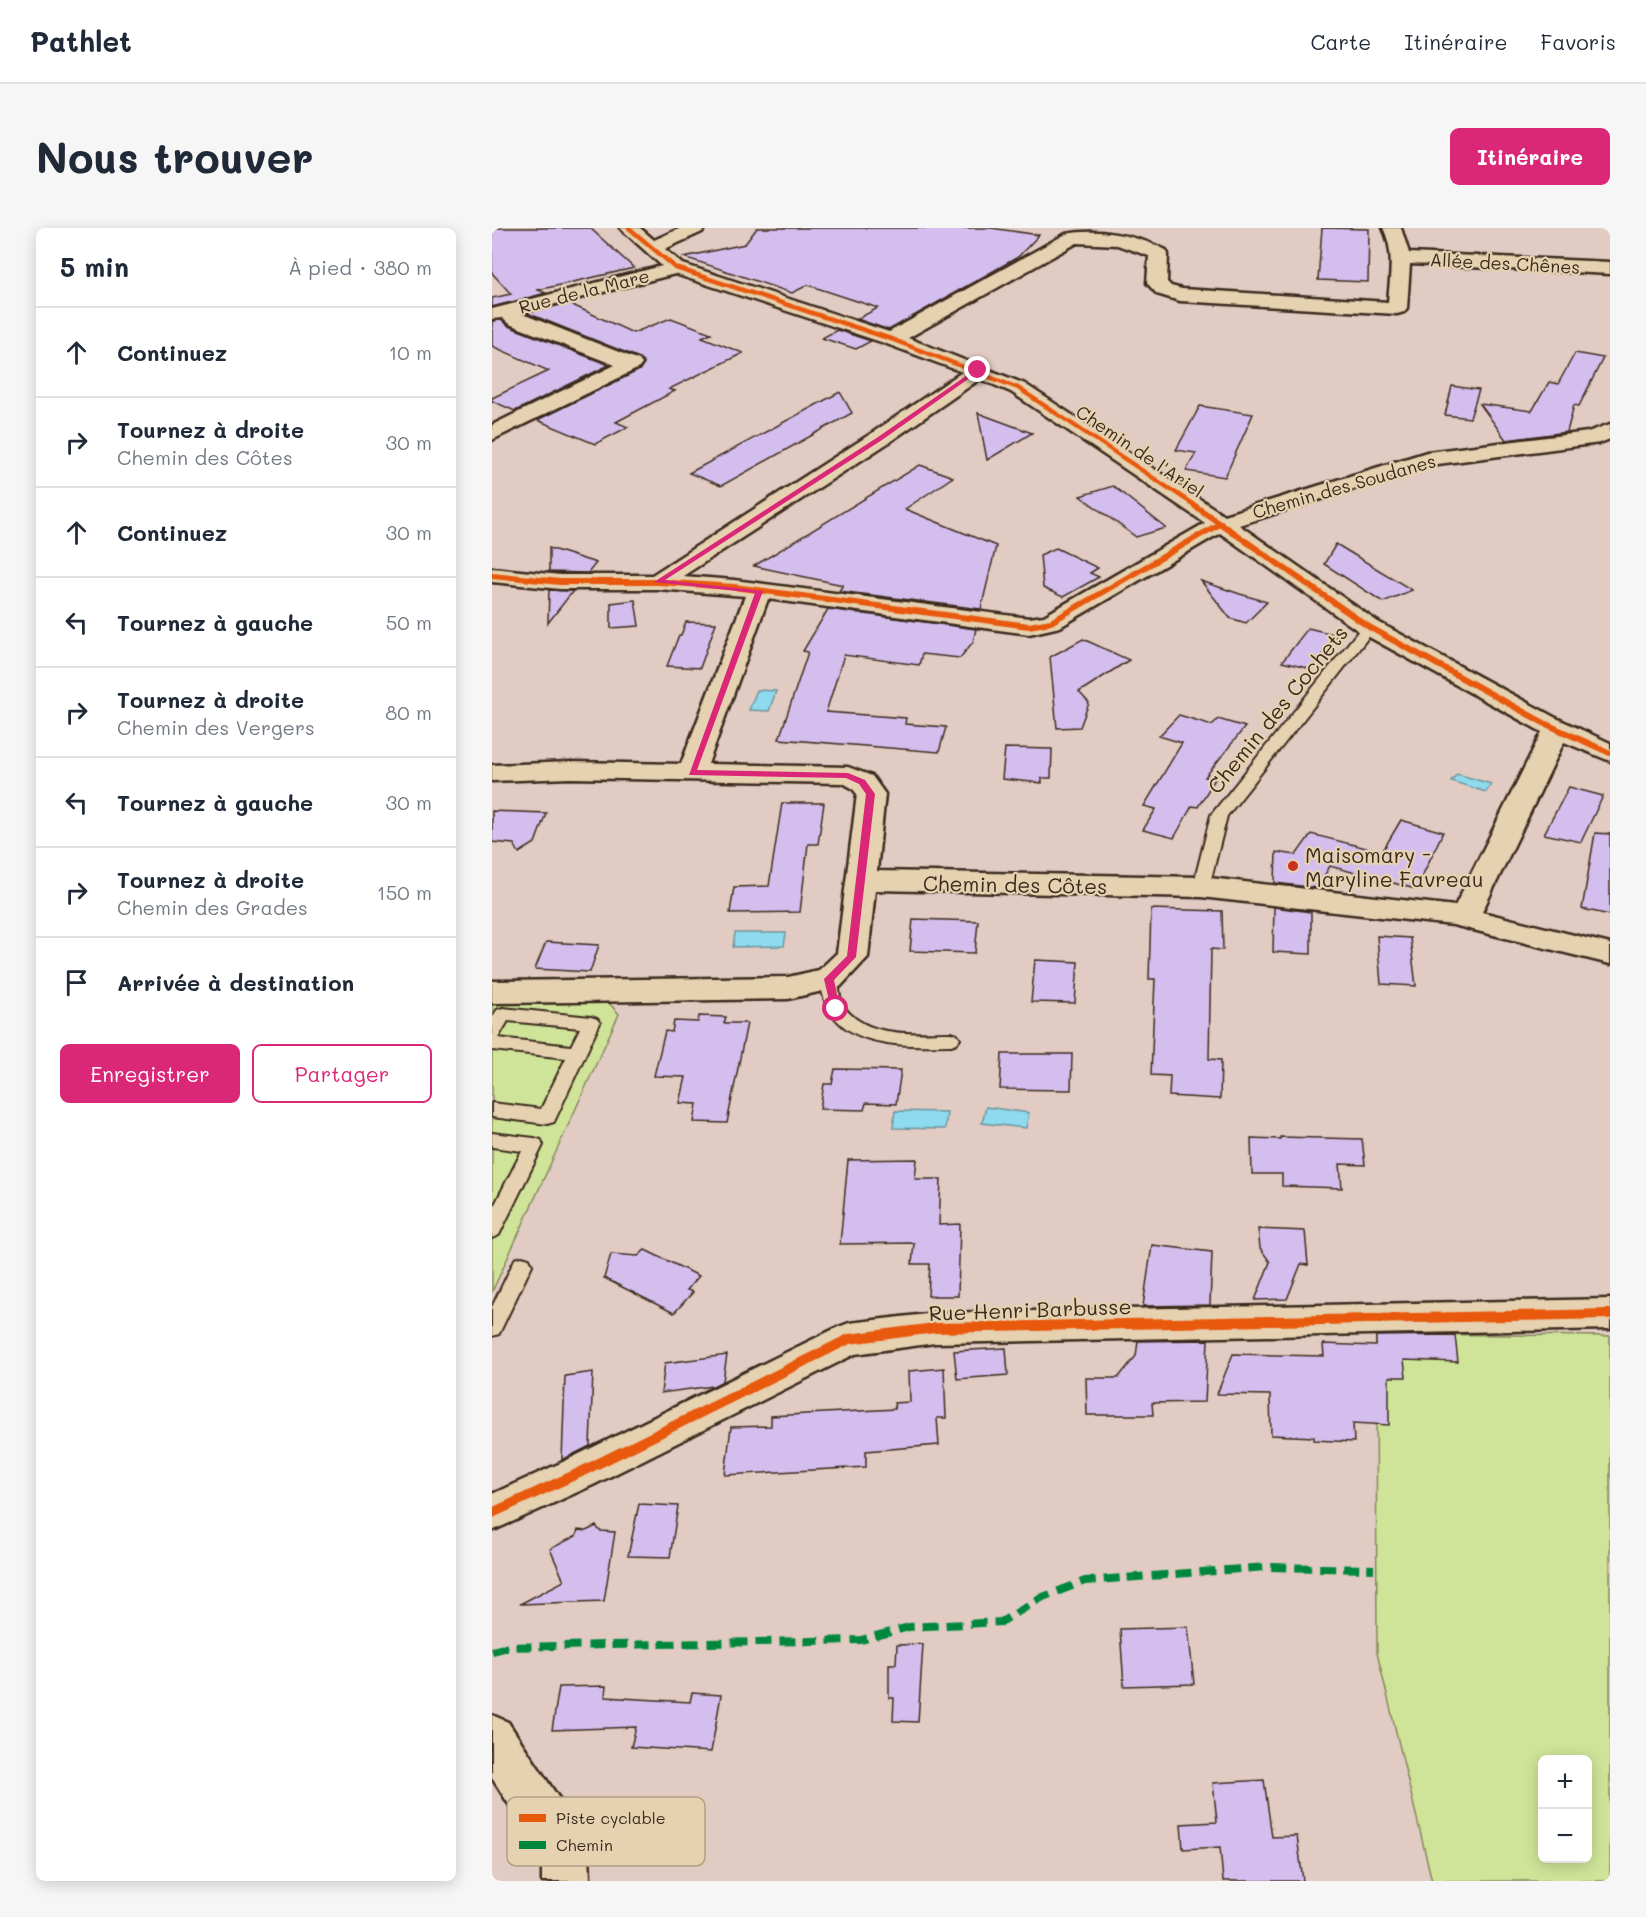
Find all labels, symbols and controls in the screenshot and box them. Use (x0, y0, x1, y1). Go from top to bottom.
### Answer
text: Pathlet (30, 23, 132, 59)
text: Carte (1310, 28, 1371, 55)
text: Itinéraire (1404, 28, 1507, 55)
text: Favoris (1540, 28, 1616, 55)
button: Itinéraire (1450, 128, 1610, 185)
text: Nous trouver (36, 129, 314, 184)
street label: Allée des Chênes (1429, 247, 1581, 279)
text: 5 min (60, 250, 129, 284)
text: À pied · 380 m (288, 254, 432, 280)
street label: Rue de la Mare (516, 263, 652, 319)
icon: ahead (60, 336, 93, 369)
text: Continuez (117, 338, 227, 367)
text: 10 m (388, 339, 432, 365)
route end (964, 356, 990, 382)
street label: Chemin de l'Ariel (1071, 399, 1209, 503)
text: Tournez à droite (117, 415, 304, 444)
icon: right (60, 426, 93, 459)
text: 30 m (386, 429, 432, 455)
text: Chemin des Côtes (117, 444, 293, 470)
street label: Chemin des Soudanes (1249, 448, 1439, 524)
icon: ahead (60, 516, 93, 549)
text: Continuez (117, 518, 227, 547)
text: 30 m (386, 519, 432, 545)
icon: left (60, 606, 93, 639)
text: Tournez à gauche (117, 608, 313, 637)
text: 50 m (386, 609, 432, 635)
street label: Chemin des Cochets (1201, 619, 1353, 799)
text: Tournez à droite (117, 685, 304, 714)
icon: right (60, 696, 93, 729)
text: 80 m (385, 699, 432, 725)
text: Chemin des Vergers (117, 714, 315, 740)
icon: left (60, 786, 93, 819)
text: Tournez à gauche (117, 788, 313, 817)
text: 30 m (386, 789, 432, 815)
place label: Maisomary - Maryline Favreau (1305, 841, 1483, 892)
marker: Maisomary - Maryline Favreau (1286, 859, 1300, 873)
text: Tournez à droite (117, 865, 304, 894)
street label: Chemin des Côtes (923, 869, 1107, 899)
icon: right (60, 876, 93, 909)
text: 150 m (377, 879, 432, 905)
text: Chemin des Grades (117, 894, 308, 920)
icon: arrive (60, 966, 93, 999)
text: Arrivée à destination (117, 968, 354, 997)
route start (822, 995, 848, 1021)
button: Enregistrer (60, 1044, 240, 1103)
button: Partager (252, 1044, 432, 1103)
street label: Rue Henri Barbusse (928, 1292, 1132, 1326)
map controls (1538, 1755, 1592, 1863)
button: + (1538, 1755, 1592, 1809)
legend (507, 1797, 705, 1866)
text: Piste cyclable (556, 1807, 666, 1828)
button: − (1538, 1809, 1592, 1863)
text: Chemin (556, 1834, 613, 1855)

